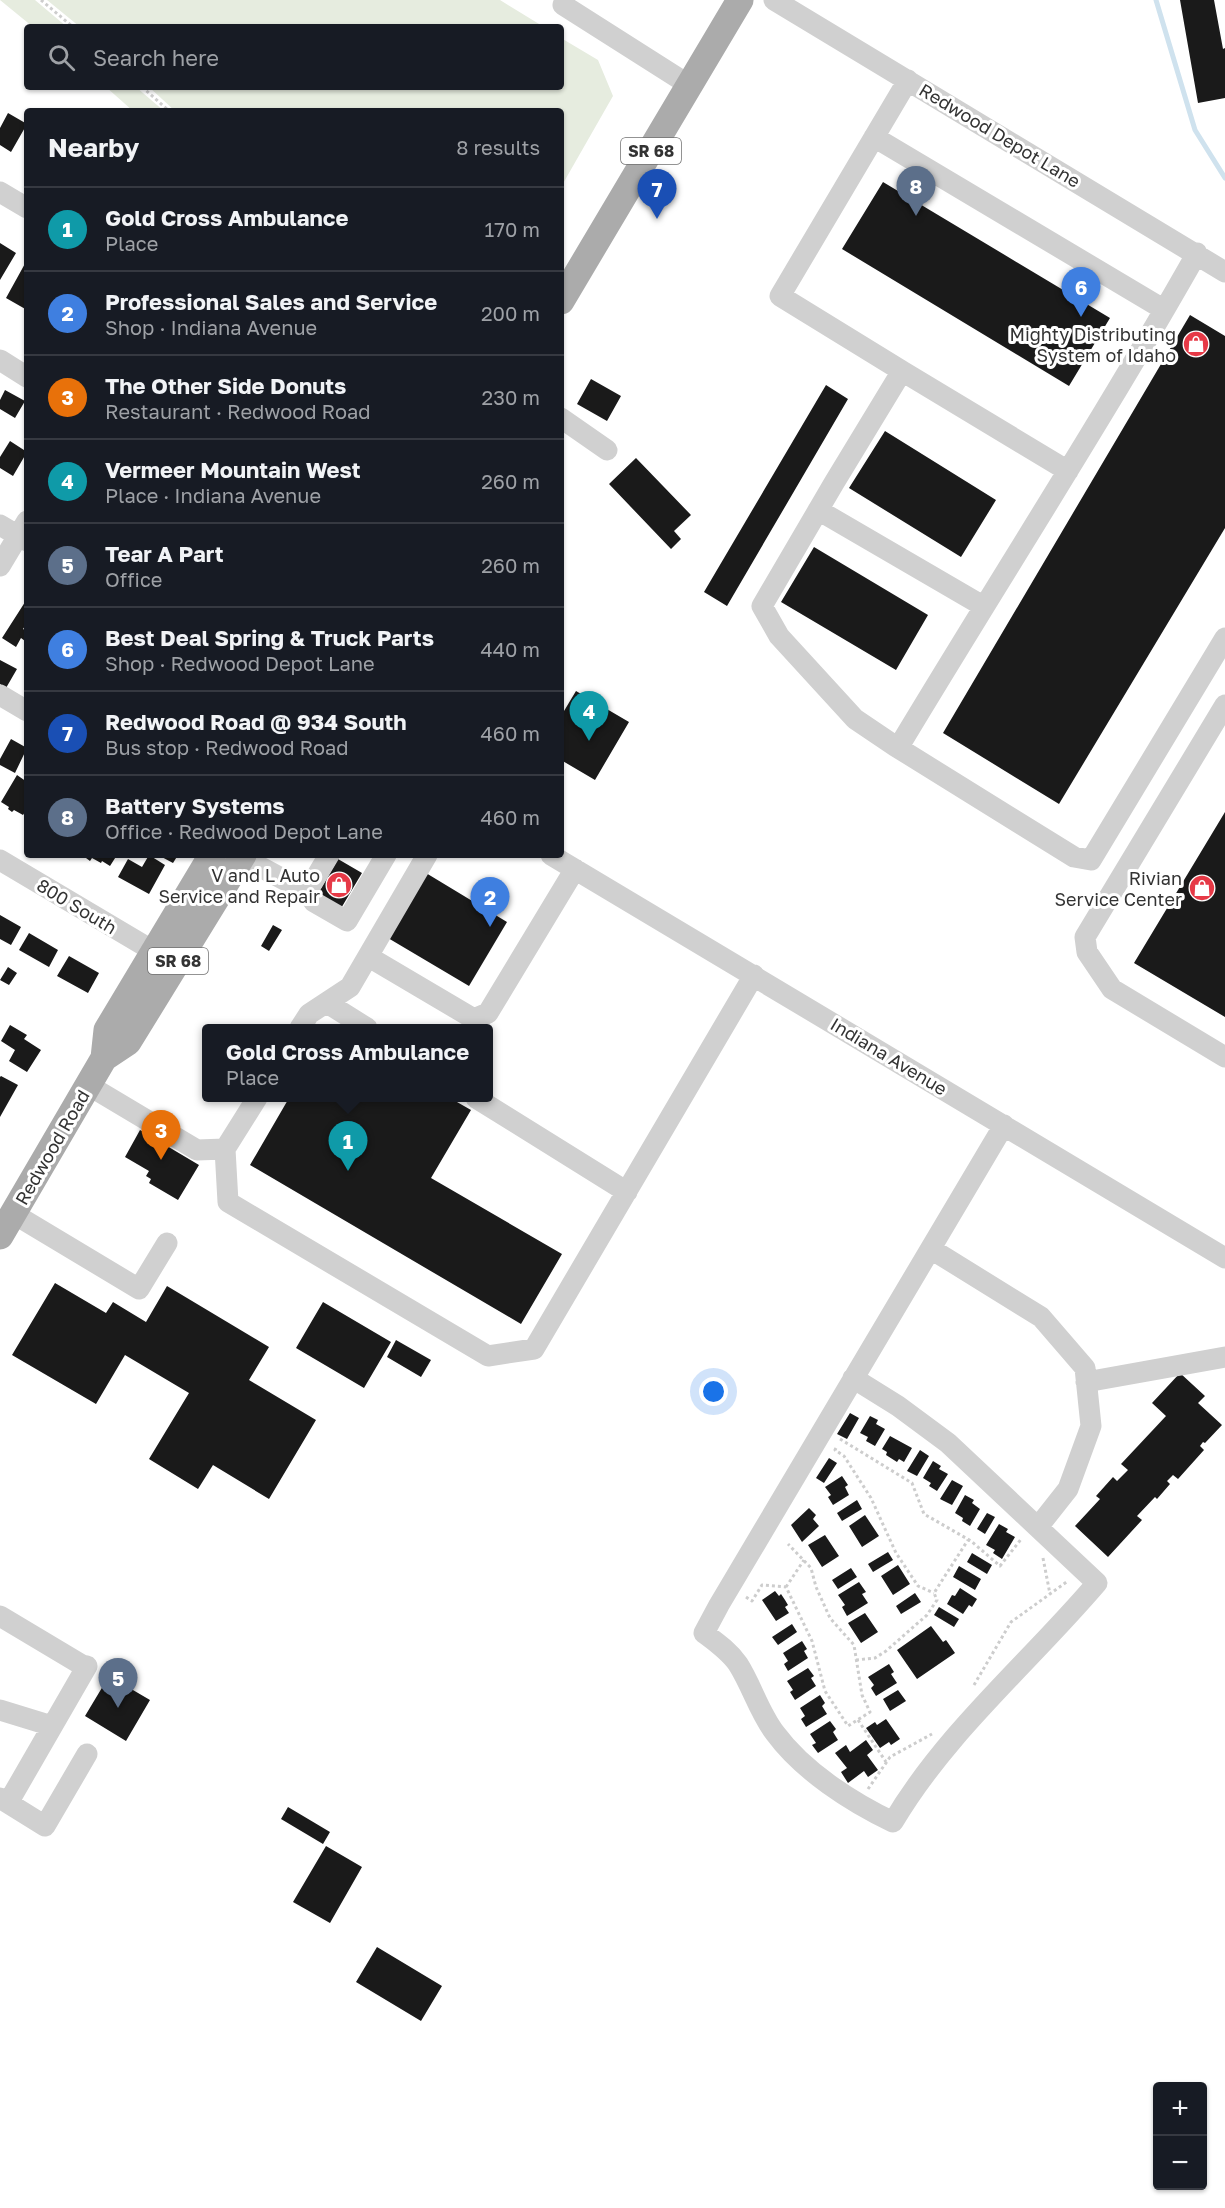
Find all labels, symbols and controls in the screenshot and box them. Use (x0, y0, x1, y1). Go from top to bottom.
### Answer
search box (24, 24, 564, 90)
icon: search (45, 41, 78, 74)
text: Search here (93, 44, 219, 71)
street label: Redwood Depot Lane (916, 78, 1084, 192)
text: Nearby (48, 132, 139, 163)
text: 8 results (456, 135, 540, 159)
road number: SR 68 (621, 138, 681, 164)
pin: 8 (896, 166, 936, 216)
pin: 7 (638, 170, 676, 219)
text: Gold Cross Ambulance (105, 204, 348, 231)
text: 1 (62, 217, 73, 241)
text: 170 m (485, 217, 540, 241)
text: Place (105, 231, 158, 255)
pin: 6 (1062, 268, 1100, 317)
text: Professional Sales and Service (105, 288, 437, 315)
text: 2 (61, 301, 74, 325)
text: 200 m (481, 301, 540, 325)
text: Shop · Indiana Avenue (105, 315, 317, 339)
place label: Mighty Distributing System of Idaho (1009, 323, 1176, 366)
shop icon: Mighty Distributing System of Idaho (1181, 329, 1211, 359)
text: The Other Side Donuts (105, 372, 346, 399)
text: 3 (61, 385, 74, 409)
text: 230 m (482, 385, 540, 409)
text: Restaurant · Redwood Road (105, 399, 371, 423)
text: Vermeer Mountain West (105, 456, 361, 483)
text: 4 (61, 469, 74, 493)
text: 260 m (481, 469, 540, 493)
text: Place · Indiana Avenue (105, 483, 321, 507)
text: Tear A Part (105, 540, 223, 567)
text: 5 (61, 553, 74, 577)
text: 260 m (481, 553, 540, 577)
text: Office (105, 567, 162, 591)
text: Best Deal Spring & Truck Parts (105, 624, 434, 651)
text: 6 (61, 637, 74, 661)
text: 440 m (481, 637, 540, 661)
text: Shop · Redwood Depot Lane (105, 651, 375, 675)
pin: 4 (570, 692, 608, 741)
text: Redwood Road @ 934 South (105, 708, 407, 735)
text: 7 (62, 721, 73, 745)
text: 460 m (481, 721, 540, 745)
text: Bus stop · Redwood Road (105, 735, 349, 759)
text: Battery Systems (105, 792, 285, 819)
text: 8 (61, 805, 74, 829)
text: 460 m (481, 805, 540, 829)
text: Office · Redwood Depot Lane (105, 819, 383, 843)
place label: V and L Auto Service and Repair (158, 864, 320, 907)
place label: Rivian Service Center (1055, 867, 1182, 910)
shop icon: V and L Auto Service and Repair (324, 870, 354, 900)
shop icon: Rivian Service Center (1187, 873, 1217, 903)
street label: 800 South (33, 874, 121, 938)
pin: 2 (470, 878, 510, 927)
road number: SR 68 (148, 948, 208, 974)
street label: Indiana Avenue (827, 1013, 951, 1099)
popup (202, 1024, 493, 1102)
text: Gold Cross Ambulance (226, 1038, 469, 1065)
text: Place (226, 1065, 279, 1089)
street label: Redwood Road (10, 1086, 94, 1208)
pin: 3 (142, 1110, 180, 1160)
pin: 1 (328, 1122, 368, 1171)
your location (699, 1377, 728, 1406)
pin: 5 (98, 1658, 138, 1708)
map controls (1153, 2082, 1207, 2190)
button: + (1153, 2082, 1207, 2136)
button: − (1153, 2136, 1207, 2190)

